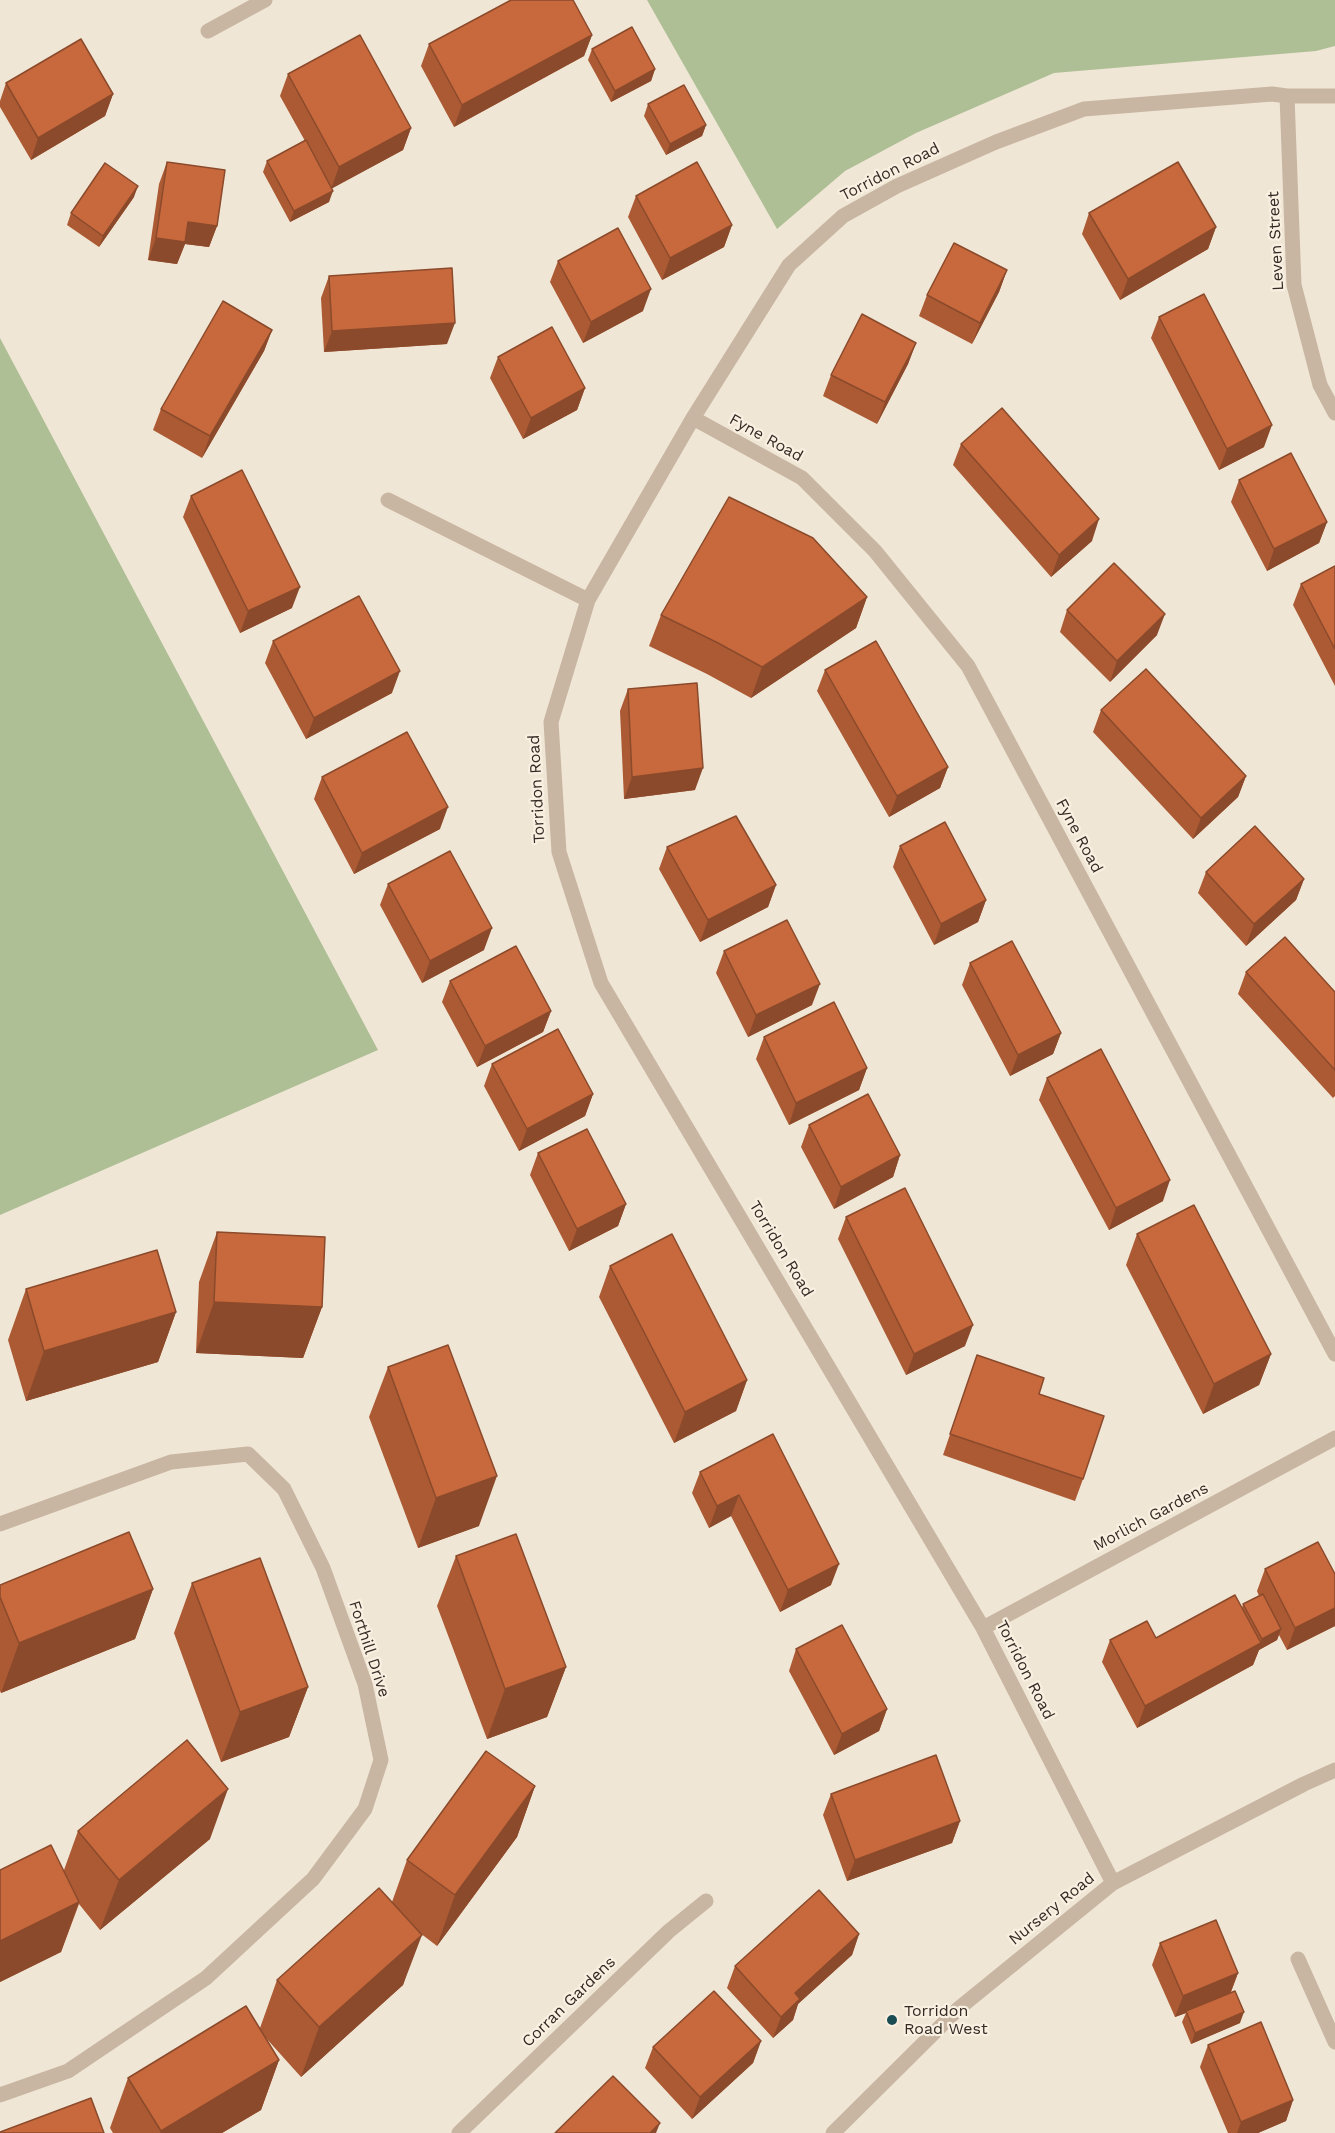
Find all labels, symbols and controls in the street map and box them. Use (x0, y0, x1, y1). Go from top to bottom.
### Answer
street label: Torridon Road (837, 139, 943, 205)
street label: Leven Street (1264, 191, 1288, 291)
street label: Fyne Road (726, 410, 806, 466)
street label: Torridon Road (525, 734, 549, 844)
street label: Fyne Road (1051, 796, 1107, 876)
street label: Torridon Road (745, 1197, 817, 1301)
street label: Morlich Gardens (1090, 1479, 1212, 1555)
street label: Forthill Drive (344, 1598, 394, 1700)
street label: Torridon Road (992, 1617, 1058, 1723)
street label: Nursery Road (1005, 1869, 1099, 1949)
street label: Corran Gardens (518, 1953, 620, 2051)
place label: Torridon Road West (904, 2001, 988, 2039)
marker: Torridon Road West (885, 2013, 899, 2027)

